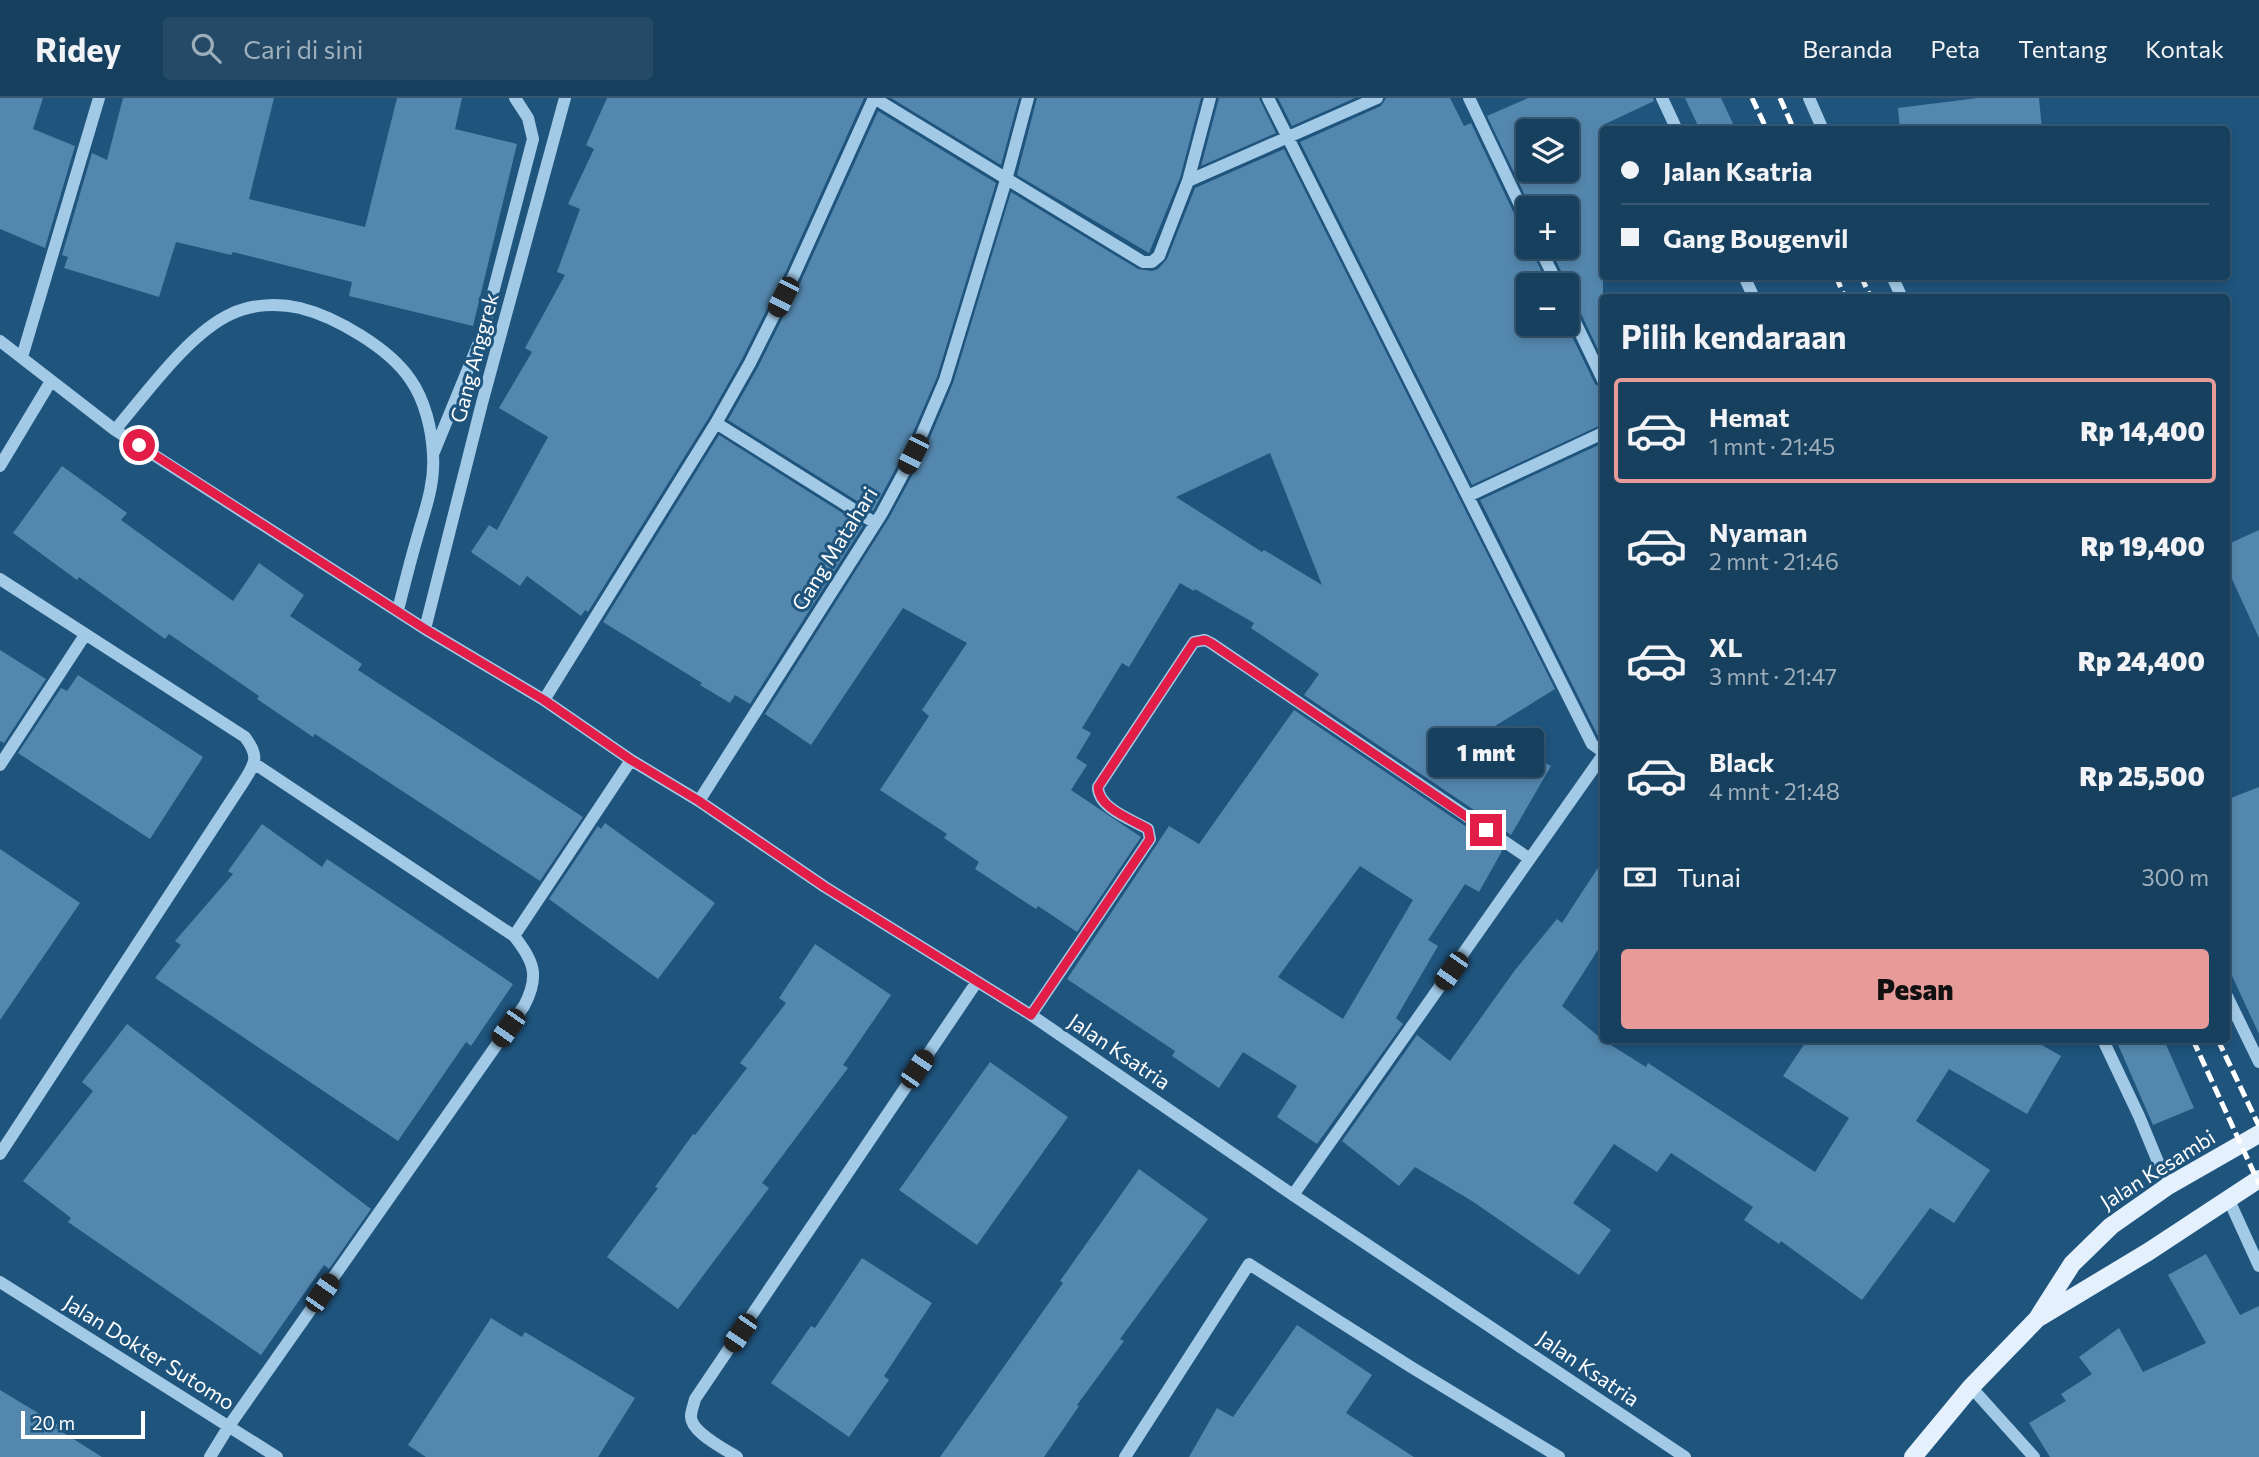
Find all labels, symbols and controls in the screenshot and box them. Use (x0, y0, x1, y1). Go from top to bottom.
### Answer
search box (163, 17, 653, 80)
text: Ridey (35, 28, 121, 69)
icon: search (187, 29, 225, 67)
text: Cari di sini (243, 33, 364, 64)
text: Beranda (1802, 34, 1893, 63)
text: Peta (1931, 34, 1980, 63)
text: Tentang (2018, 34, 2107, 63)
text: Kontak (2145, 34, 2224, 63)
map controls (1516, 119, 1579, 336)
button: layers (1516, 119, 1579, 182)
text: Jalan Ksatria (1663, 155, 1812, 186)
button: + (1516, 196, 1579, 259)
text: Gang Bougenvil (1663, 222, 1848, 253)
button: − (1516, 273, 1579, 336)
car (765, 274, 802, 320)
street label: Gang Anggrek (444, 290, 503, 425)
text: Pilih kendaraan (1621, 316, 1847, 356)
icon: car (1625, 399, 1688, 462)
text: Hemat (1709, 401, 1790, 432)
text: Rp 14,400 (2080, 415, 2205, 446)
route start (123, 429, 155, 461)
car (895, 431, 932, 477)
text: 1 mnt · 21:45 (1709, 432, 1835, 460)
street label: Gang Matahari (786, 482, 882, 615)
icon: car (1625, 514, 1688, 577)
text: Nyaman (1709, 516, 1808, 547)
text: Rp 19,400 (2081, 530, 2205, 561)
text: 2 mnt · 21:46 (1709, 547, 1839, 575)
icon: car (1625, 629, 1688, 692)
text: XL (1709, 631, 1743, 662)
text: Rp 24,400 (2078, 645, 2205, 676)
text: 3 mnt · 21:47 (1709, 662, 1837, 690)
callout: 1 mnt (1428, 728, 1544, 778)
text: 1 mnt (1457, 738, 1515, 766)
icon: car (1625, 744, 1688, 807)
text: Black (1709, 746, 1775, 777)
text: Rp 25,500 (2079, 760, 2205, 791)
text: 4 mnt · 21:48 (1709, 777, 1840, 805)
route end (1470, 814, 1502, 846)
icon: cash (1621, 858, 1659, 896)
text: Tunai (1677, 861, 1741, 892)
text: 300 m (2141, 863, 2209, 891)
car (1431, 948, 1472, 994)
button: Pesan (1621, 949, 2209, 1029)
car (488, 1005, 529, 1051)
street label: Jalan Ksatria (1064, 1008, 1176, 1094)
car (897, 1046, 938, 1092)
street label: Jalan Kesambi (2095, 1124, 2219, 1214)
car (302, 1270, 343, 1316)
street label: Jalan Dokter Sutomo (60, 1289, 240, 1414)
car (720, 1310, 761, 1356)
street label: Jalan Ksatria (1533, 1325, 1645, 1411)
scale bar (21, 1408, 145, 1440)
text: 20 m (32, 1411, 75, 1434)

